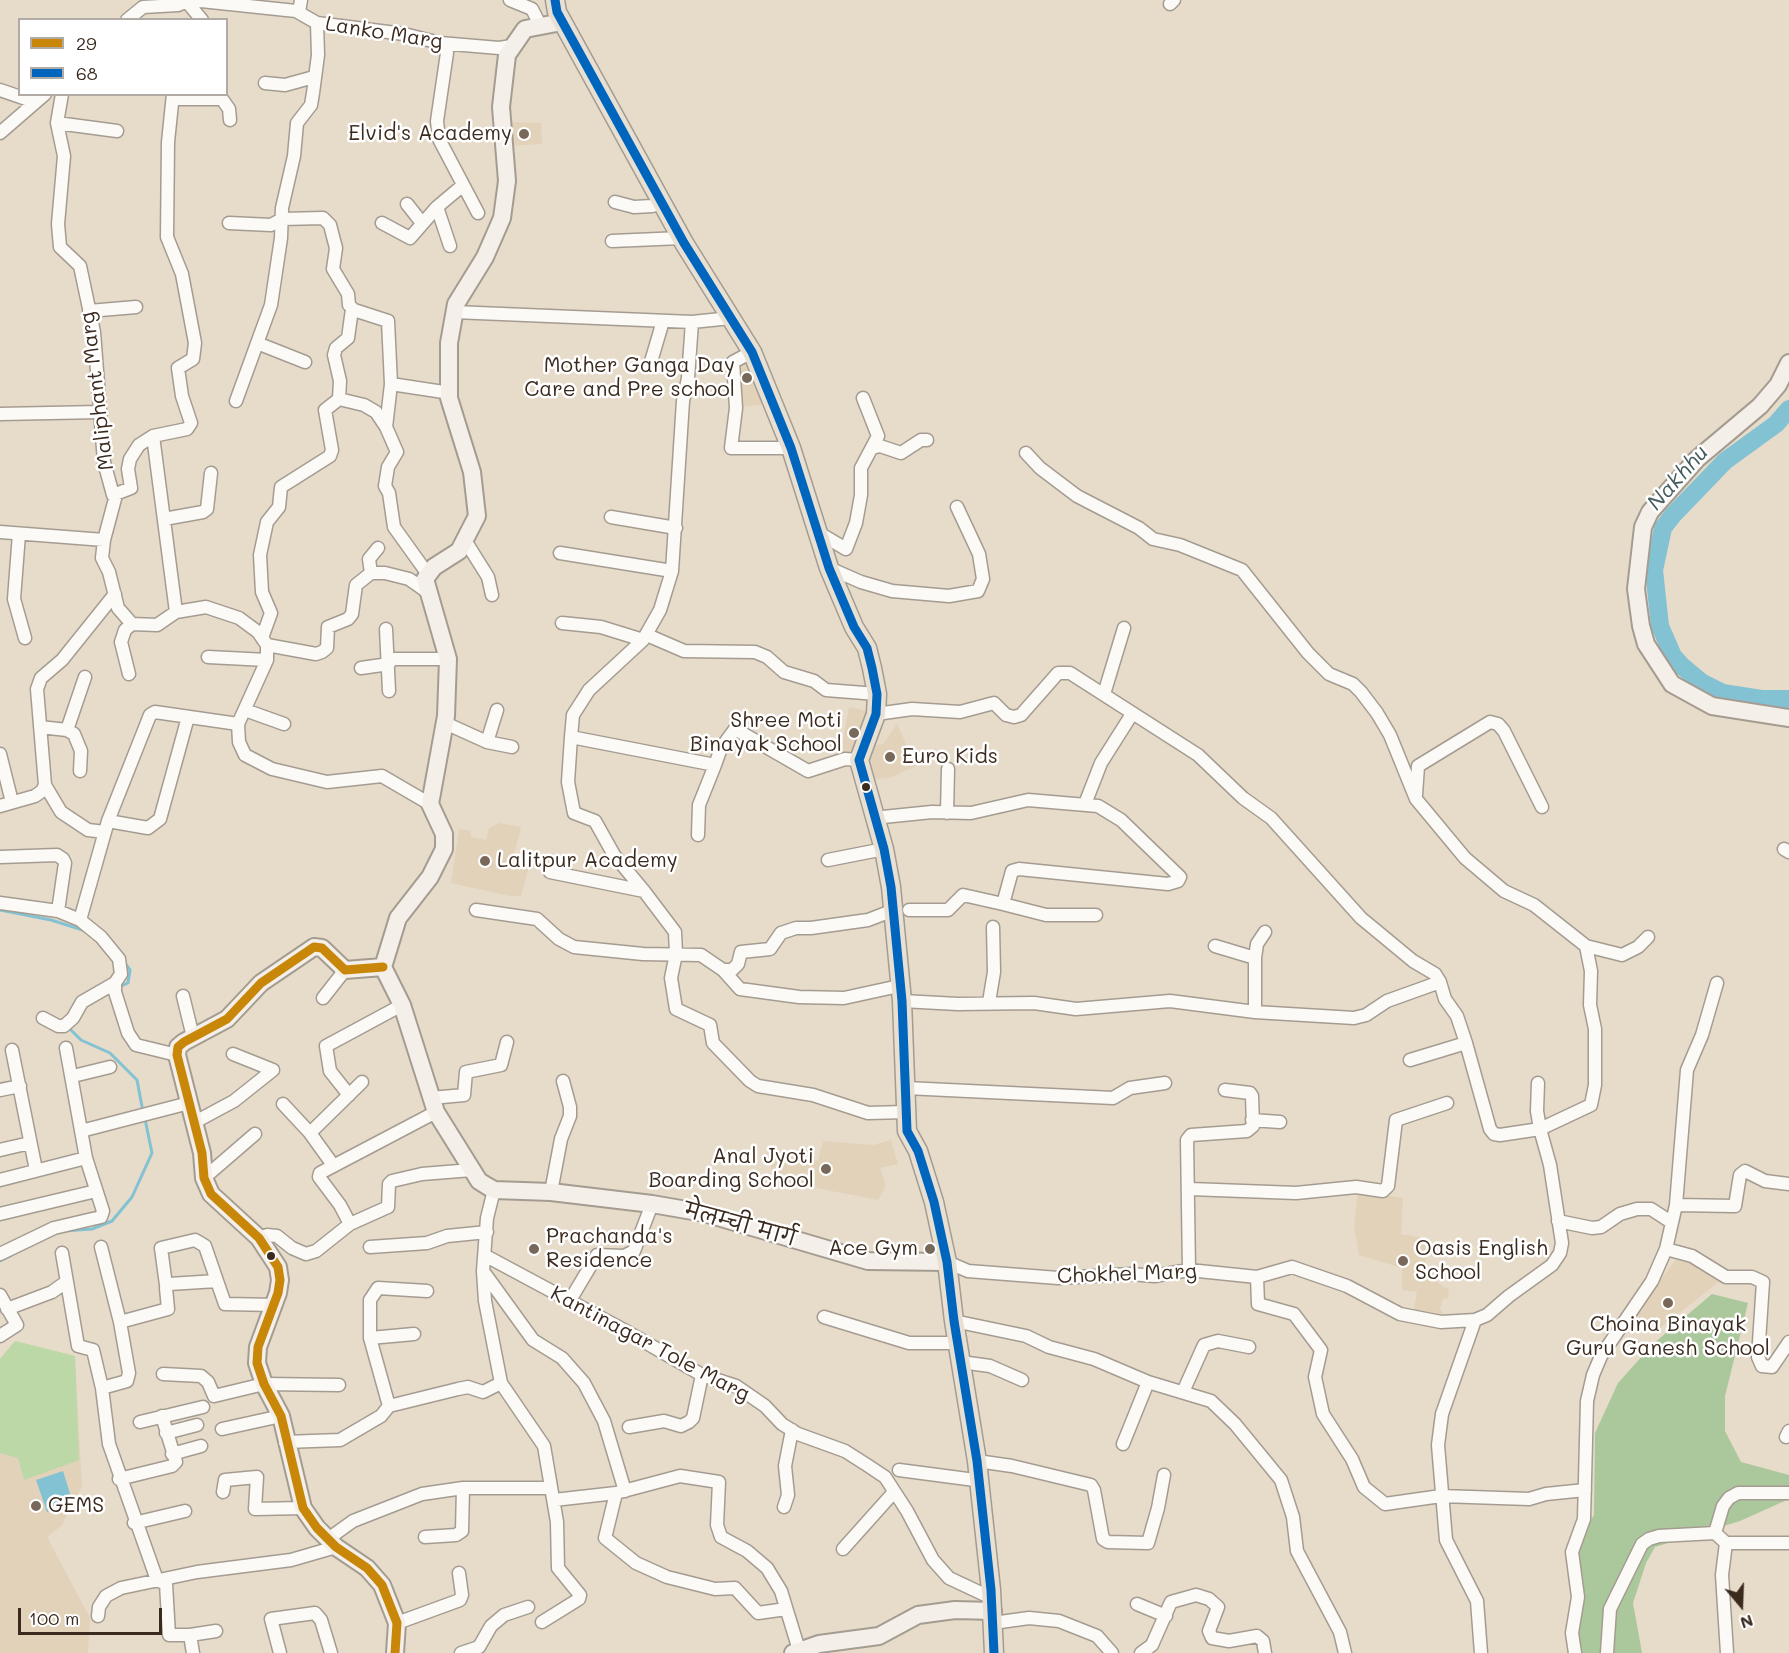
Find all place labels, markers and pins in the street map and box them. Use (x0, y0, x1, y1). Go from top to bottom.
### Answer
place label: Elvid's Academy (348, 121, 512, 147)
marker: Elvid's Academy (517, 127, 531, 141)
place label: Mother Ganga Day Care and Pre school (524, 353, 735, 403)
marker: Mother Ganga Day Care and Pre school (740, 371, 754, 385)
place label: Shree Moti Binayak School (690, 708, 842, 758)
marker: Shree Moti Binayak School (847, 726, 861, 740)
place label: Euro Kids (902, 744, 998, 770)
marker: Euro Kids (883, 750, 897, 764)
unlabelled marker (860, 781, 872, 793)
place label: Lalitpur Academy (497, 848, 678, 874)
marker: Lalitpur Academy (478, 854, 492, 868)
place label: Anal Jyoti Boarding School (648, 1144, 814, 1194)
marker: Anal Jyoti Boarding School (819, 1162, 833, 1176)
place label: Prachanda's Residence (546, 1224, 673, 1274)
place label: Ace Gym (828, 1236, 918, 1262)
place label: Oasis English School (1415, 1236, 1548, 1286)
marker: Prachanda's Residence (527, 1242, 541, 1256)
marker: Ace Gym (923, 1242, 937, 1256)
unlabelled marker (265, 1250, 277, 1262)
marker: Oasis English School (1396, 1254, 1410, 1268)
marker: Choina Binayak Guru Ganesh School (1661, 1296, 1675, 1310)
place label: Choina Binayak Guru Ganesh School (1566, 1312, 1770, 1362)
place label: GEMS (48, 1493, 104, 1519)
marker: GEMS (29, 1499, 43, 1513)

